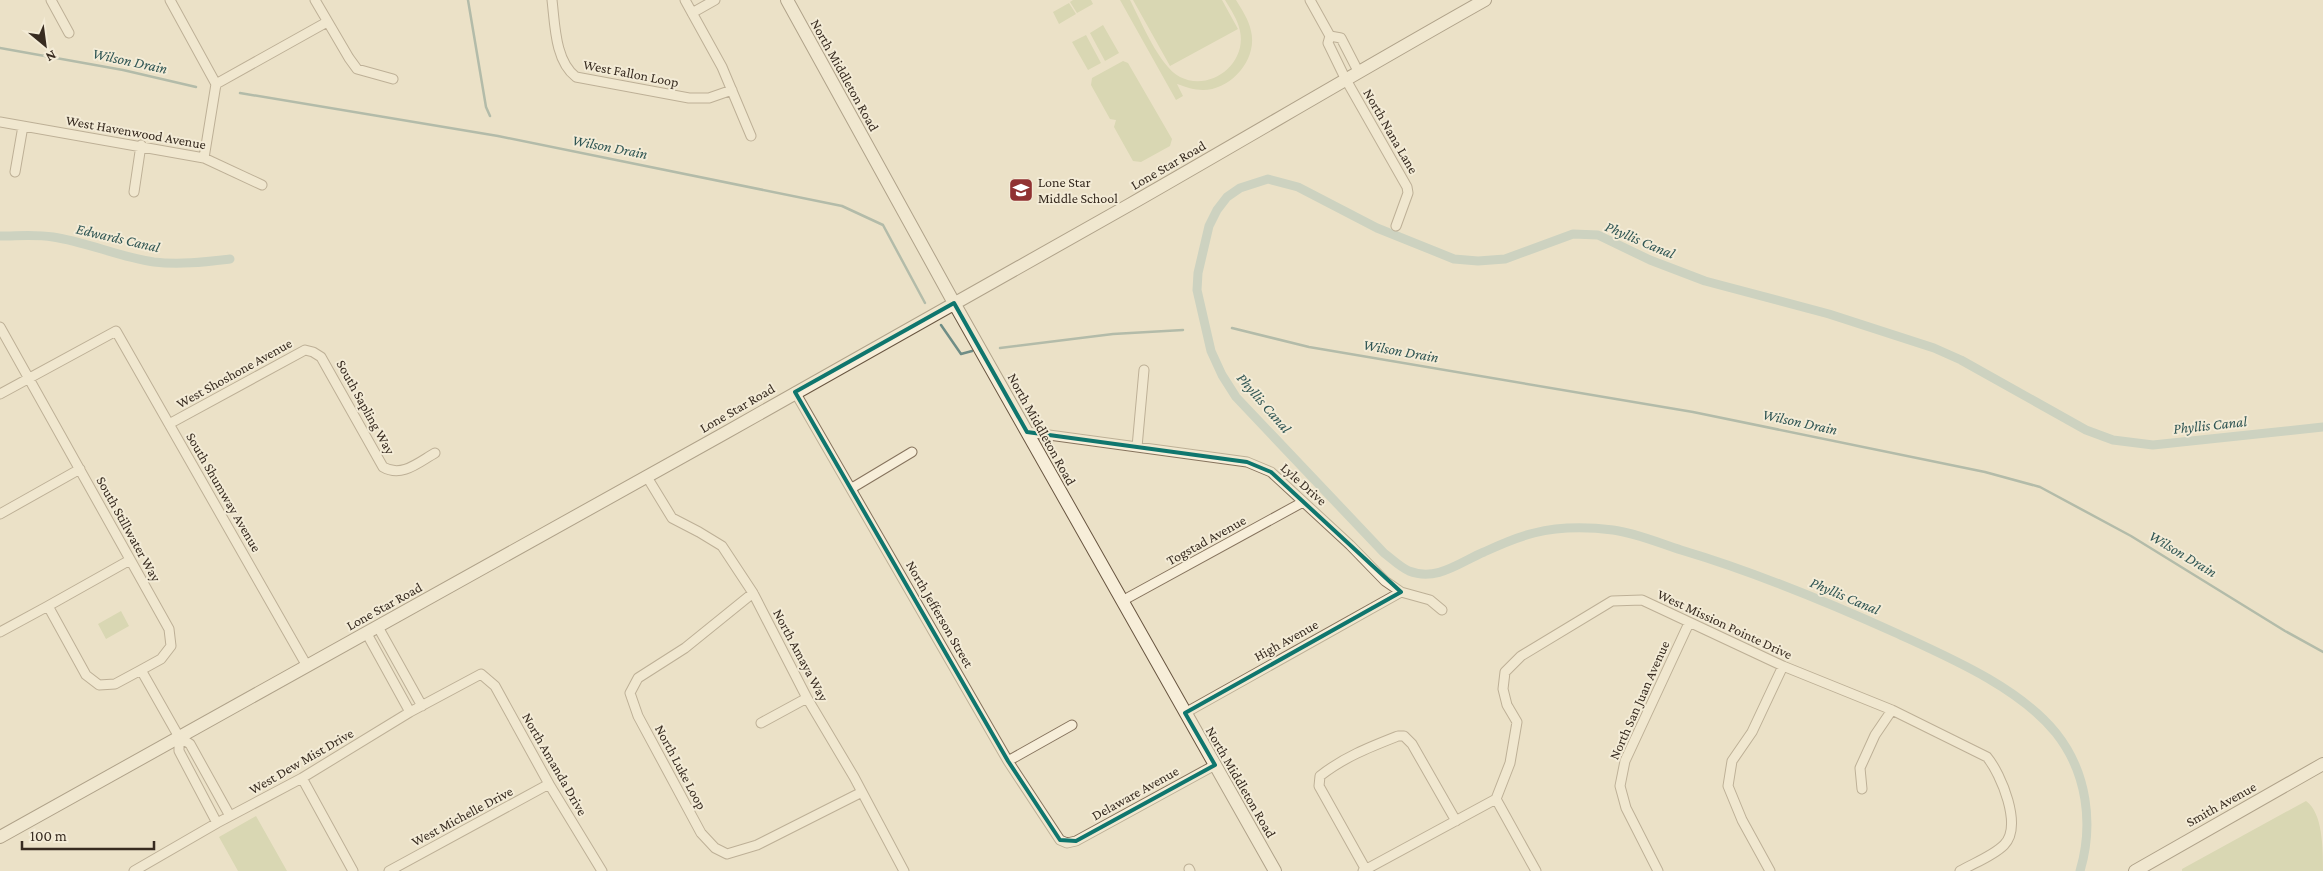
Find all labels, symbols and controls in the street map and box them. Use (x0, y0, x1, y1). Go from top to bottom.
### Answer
street label: North Middleton Road (808, 16, 883, 134)
north arrow (20, 20, 70, 70)
water label: Wilson Drain (91, 45, 169, 77)
text: N (43, 47, 59, 66)
street label: West Fallon Loop (582, 56, 680, 90)
street label: North Nana Lane (1360, 86, 1422, 176)
street label: West Havenwood Avenue (65, 112, 207, 152)
water label: Wilson Drain (571, 132, 649, 162)
street label: Lone Star Road (1128, 137, 1209, 193)
place label: Lone Star Middle School (1038, 174, 1118, 206)
school or university icon: Lone Star Middle School (1008, 177, 1034, 203)
water label: Phyllis Canal (1602, 218, 1677, 263)
water label: Edwards Canal (75, 221, 162, 255)
street label: West Shoshone Avenue (173, 335, 295, 411)
water label: Wilson Drain (1362, 336, 1440, 366)
street label: South Sapling Way (333, 357, 399, 457)
street label: North Middleton Road (1005, 370, 1080, 488)
water label: Phyllis Canal (1233, 370, 1295, 437)
street label: Lone Star Road (697, 380, 778, 436)
water label: Wilson Drain (1761, 406, 1839, 438)
water label: Phyllis Canal (2172, 413, 2248, 438)
street label: South Shumway Avenue (183, 429, 265, 555)
street label: Lyle Drive (1278, 459, 1330, 509)
street label: South Stillwater Way (93, 474, 165, 585)
street label: Togstad Avenue (1163, 512, 1249, 568)
water label: Wilson Drain (2146, 527, 2220, 581)
street label: North Jefferson Street (903, 558, 977, 671)
water label: Phyllis Canal (1807, 574, 1882, 619)
street label: Lone Star Road (343, 578, 425, 633)
street label: West Mission Pointe Drive (1655, 586, 1795, 662)
street label: North Amaya Way (770, 606, 832, 704)
street label: High Avenue (1251, 616, 1321, 664)
street label: North San Juan Avenue (1606, 638, 1672, 762)
street label: North Amanda Drive (519, 710, 591, 818)
street label: North Luke Loop (652, 722, 710, 812)
street label: North Middleton Road (1203, 724, 1280, 841)
street label: West Dew Mist Drive (246, 725, 356, 797)
street label: Delaware Avenue (1089, 763, 1181, 823)
street label: Smith Avenue (2183, 778, 2259, 830)
street label: West Michelle Drive (409, 783, 515, 849)
scale bar (22, 818, 155, 850)
text: 100 m (30, 828, 67, 844)

